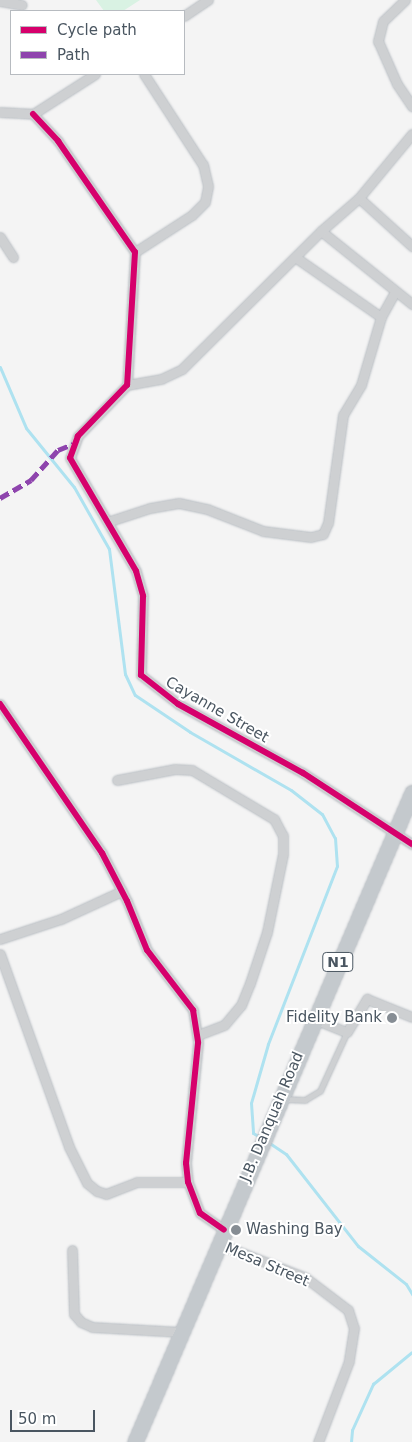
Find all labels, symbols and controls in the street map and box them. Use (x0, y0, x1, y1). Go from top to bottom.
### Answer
legend (10, 10, 185, 75)
text: Cycle path (57, 21, 137, 39)
text: Path (57, 46, 90, 64)
street label: Cayanne Street (162, 673, 272, 747)
road number: N1 (322, 950, 354, 974)
place label: Fidelity Bank (286, 1009, 382, 1027)
marker: Fidelity Bank (386, 1012, 398, 1024)
street label: J.B. Danquah Road (236, 1049, 308, 1185)
place label: Washing Bay (246, 1221, 343, 1239)
marker: Washing Bay (230, 1224, 242, 1236)
street label: Mesa Street (222, 1239, 312, 1291)
scale bar (12, 1400, 98, 1432)
text: 50 m (18, 1410, 56, 1428)

